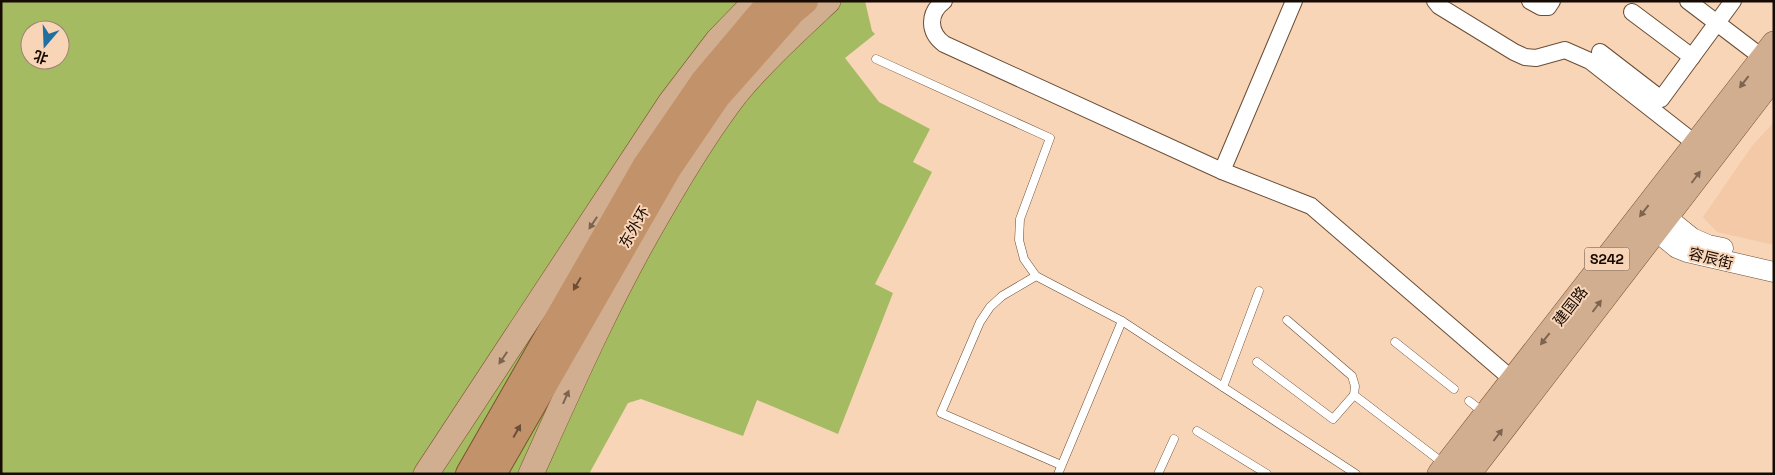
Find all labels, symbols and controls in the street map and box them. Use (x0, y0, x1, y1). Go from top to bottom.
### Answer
north arrow (20, 20, 70, 70)
text: 北 (31, 47, 50, 68)
one-way arrow (1739, 75, 1749, 89)
one-way arrow (1691, 171, 1701, 184)
street label: 东外环 (615, 203, 653, 251)
one-way arrow (1639, 204, 1650, 217)
one-way arrow (588, 216, 597, 229)
street label: 容辰街 (1687, 243, 1735, 273)
road number: S242 (1584, 248, 1630, 270)
one-way arrow (572, 278, 581, 291)
street label: 建国路 (1549, 282, 1591, 330)
one-way arrow (1592, 299, 1602, 313)
one-way arrow (1539, 332, 1550, 345)
one-way arrow (498, 351, 507, 365)
one-way arrow (562, 390, 570, 404)
one-way arrow (513, 424, 521, 438)
one-way arrow (1493, 428, 1503, 442)

